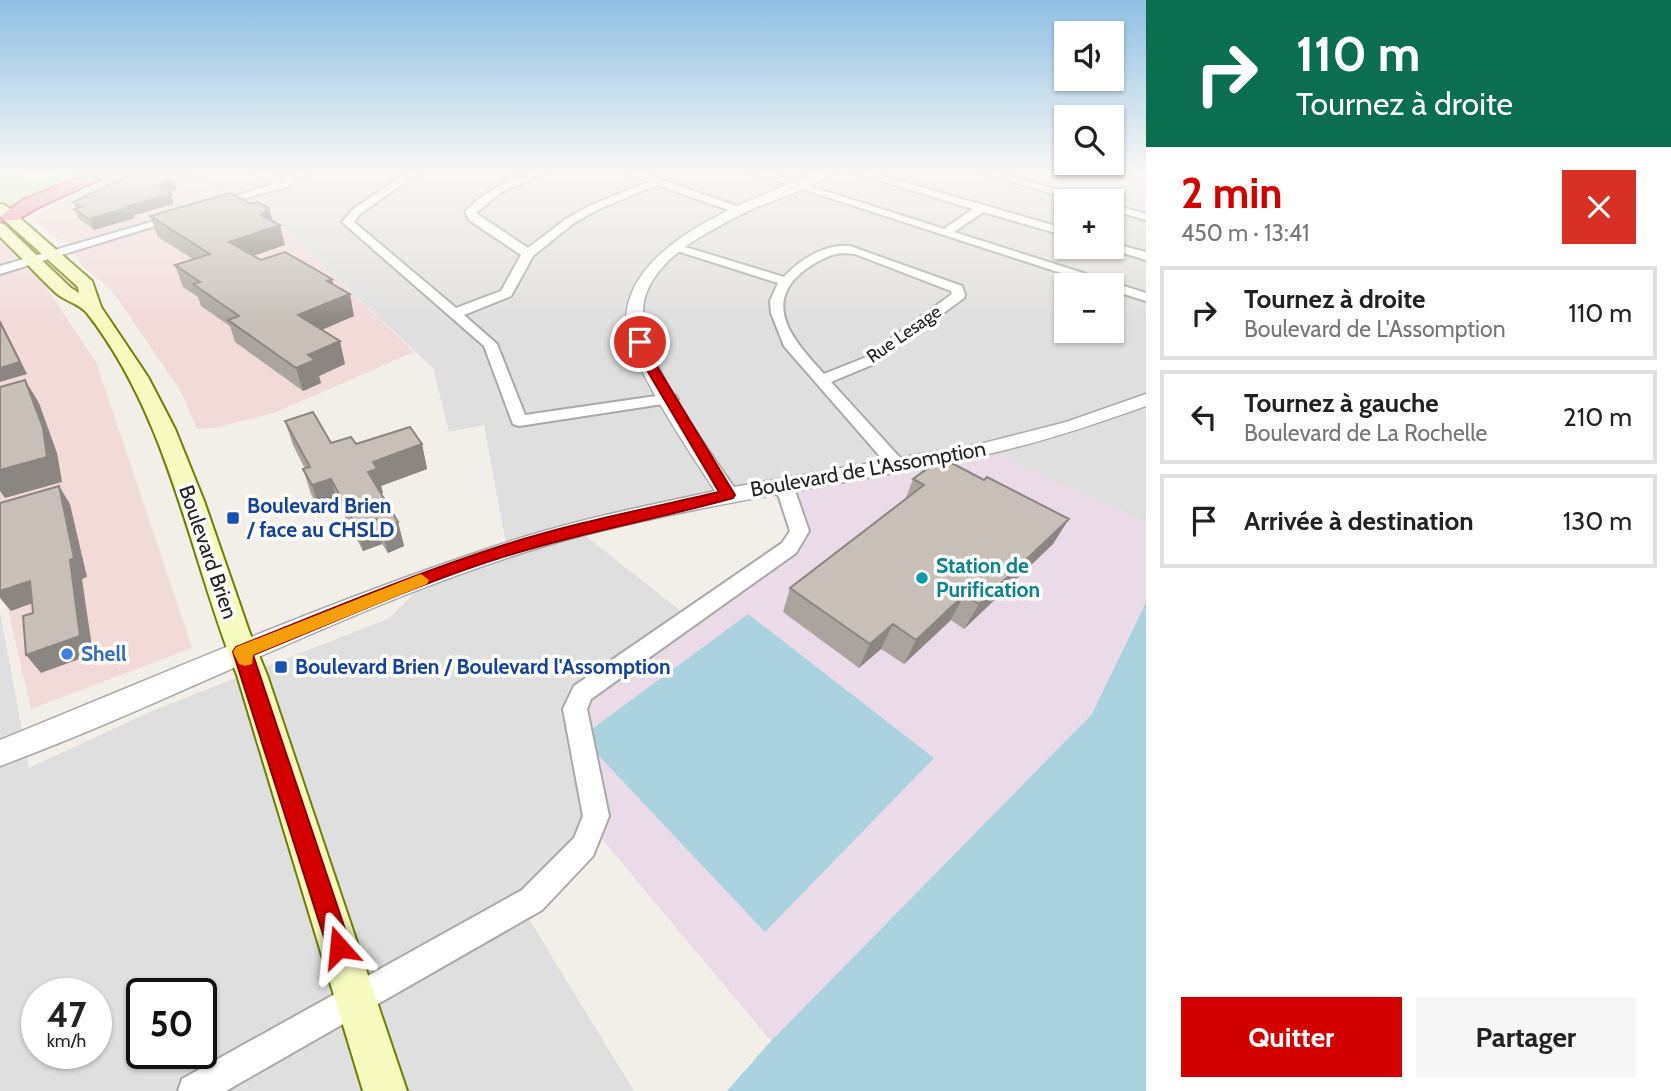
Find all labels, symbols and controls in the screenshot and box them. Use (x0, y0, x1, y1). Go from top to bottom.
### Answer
map controls (1054, 21, 1124, 343)
button: sound (1054, 21, 1124, 91)
text: 110 m (1296, 24, 1420, 83)
icon: right (1181, 28, 1272, 119)
text: Tournez à droite (1296, 84, 1513, 123)
button: search (1054, 105, 1124, 175)
text: 2 min (1181, 167, 1282, 219)
button: close (1562, 170, 1636, 244)
button: + (1054, 189, 1124, 259)
text: 450 m · 13:41 (1181, 219, 1309, 247)
button: − (1054, 273, 1124, 343)
text: Tournez à droite (1244, 283, 1426, 315)
icon: right (1185, 294, 1223, 332)
text: 110 m (1568, 297, 1632, 329)
street label: Rue Lesage (863, 300, 945, 368)
pin (610, 312, 670, 372)
text: Boulevard de L'Assomption (1244, 315, 1506, 343)
icon: arrive (621, 323, 659, 361)
text: Tournez à gauche (1244, 387, 1439, 419)
icon: left (1185, 398, 1223, 436)
text: 210 m (1563, 401, 1632, 433)
text: Boulevard de La Rochelle (1244, 419, 1487, 447)
street label: Boulevard de L'Assomption (748, 435, 988, 502)
street label: Boulevard Brien (174, 482, 243, 622)
place label: Boulevard Brien / face au CHSLD (246, 493, 394, 542)
icon: arrive (1185, 502, 1223, 540)
text: Arrivée à destination (1244, 505, 1474, 537)
text: 130 m (1563, 505, 1632, 537)
marker: Boulevard Brien / face au CHSLD (225, 510, 241, 526)
place label: Station de Purification (936, 553, 1040, 602)
marker: Station de Purification (914, 570, 930, 586)
place label: Shell (81, 641, 127, 666)
marker: Shell (59, 646, 75, 662)
place label: Boulevard Brien / Boulevard l'Assomption (295, 654, 671, 679)
marker: Boulevard Brien / Boulevard l'Assomption (273, 659, 289, 675)
position arrow (302, 910, 376, 984)
speed limit sign: 50 (126, 978, 217, 1069)
text: 47 (47, 993, 86, 1036)
button: Quitter (1181, 997, 1402, 1077)
button: Partager (1416, 997, 1636, 1077)
text: km/h (47, 1030, 86, 1052)

